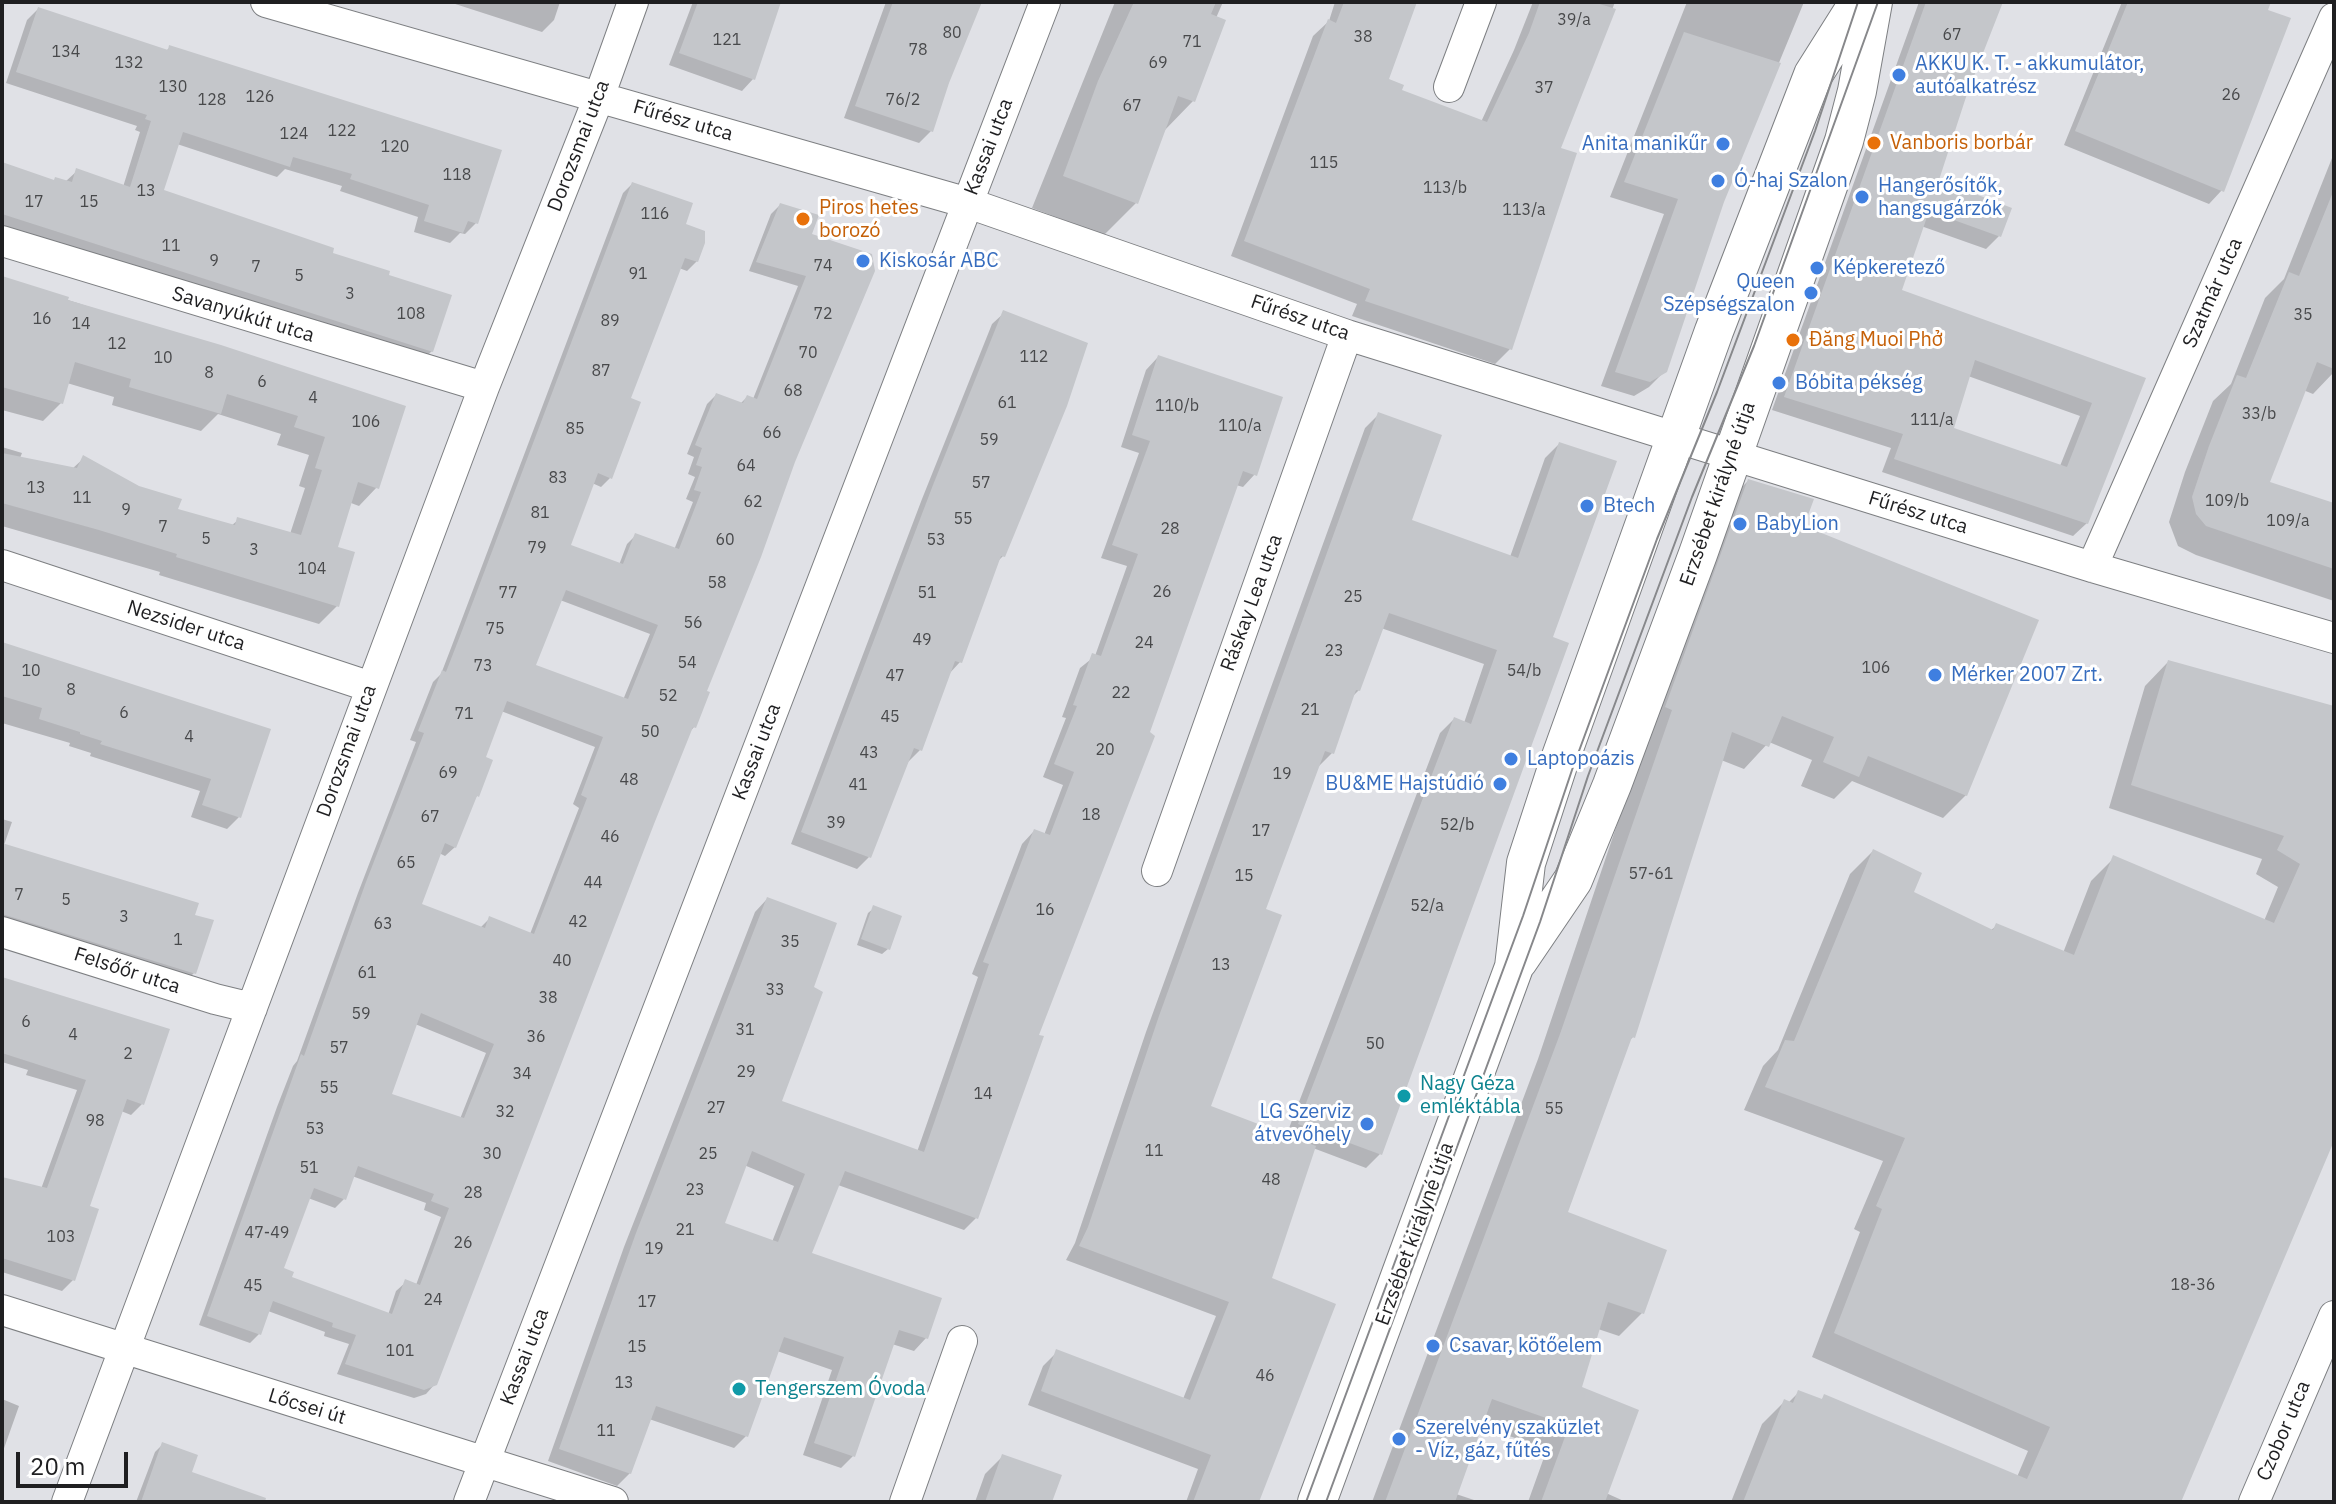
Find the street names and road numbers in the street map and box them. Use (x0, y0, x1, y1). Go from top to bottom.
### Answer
street label: Dorozsmai utca (543, 77, 615, 215)
street label: Fűrész utca (630, 95, 736, 147)
street label: Kassai utca (960, 95, 1018, 199)
street label: Szatmár utca (2178, 234, 2248, 352)
street label: Savanyúkút utca (169, 282, 317, 348)
street label: Fűrész utca (1247, 290, 1353, 346)
street label: Erzsébet királyné útja (1675, 399, 1761, 589)
street label: Fűrész utca (1865, 486, 1971, 540)
street label: Ráskay Lea utca (1216, 531, 1288, 675)
street label: Nezsider utca (124, 596, 248, 656)
street label: Dorozsmai utca (312, 682, 382, 820)
street label: Kassai utca (728, 700, 786, 804)
street label: Felsőőr utca (71, 943, 183, 999)
street label: Erzsébet királyné útja (1371, 1139, 1459, 1329)
street label: Kassai utca (496, 1305, 554, 1409)
street label: Czobor utca (2252, 1377, 2316, 1485)
street label: Lőcsei út (265, 1384, 349, 1430)

